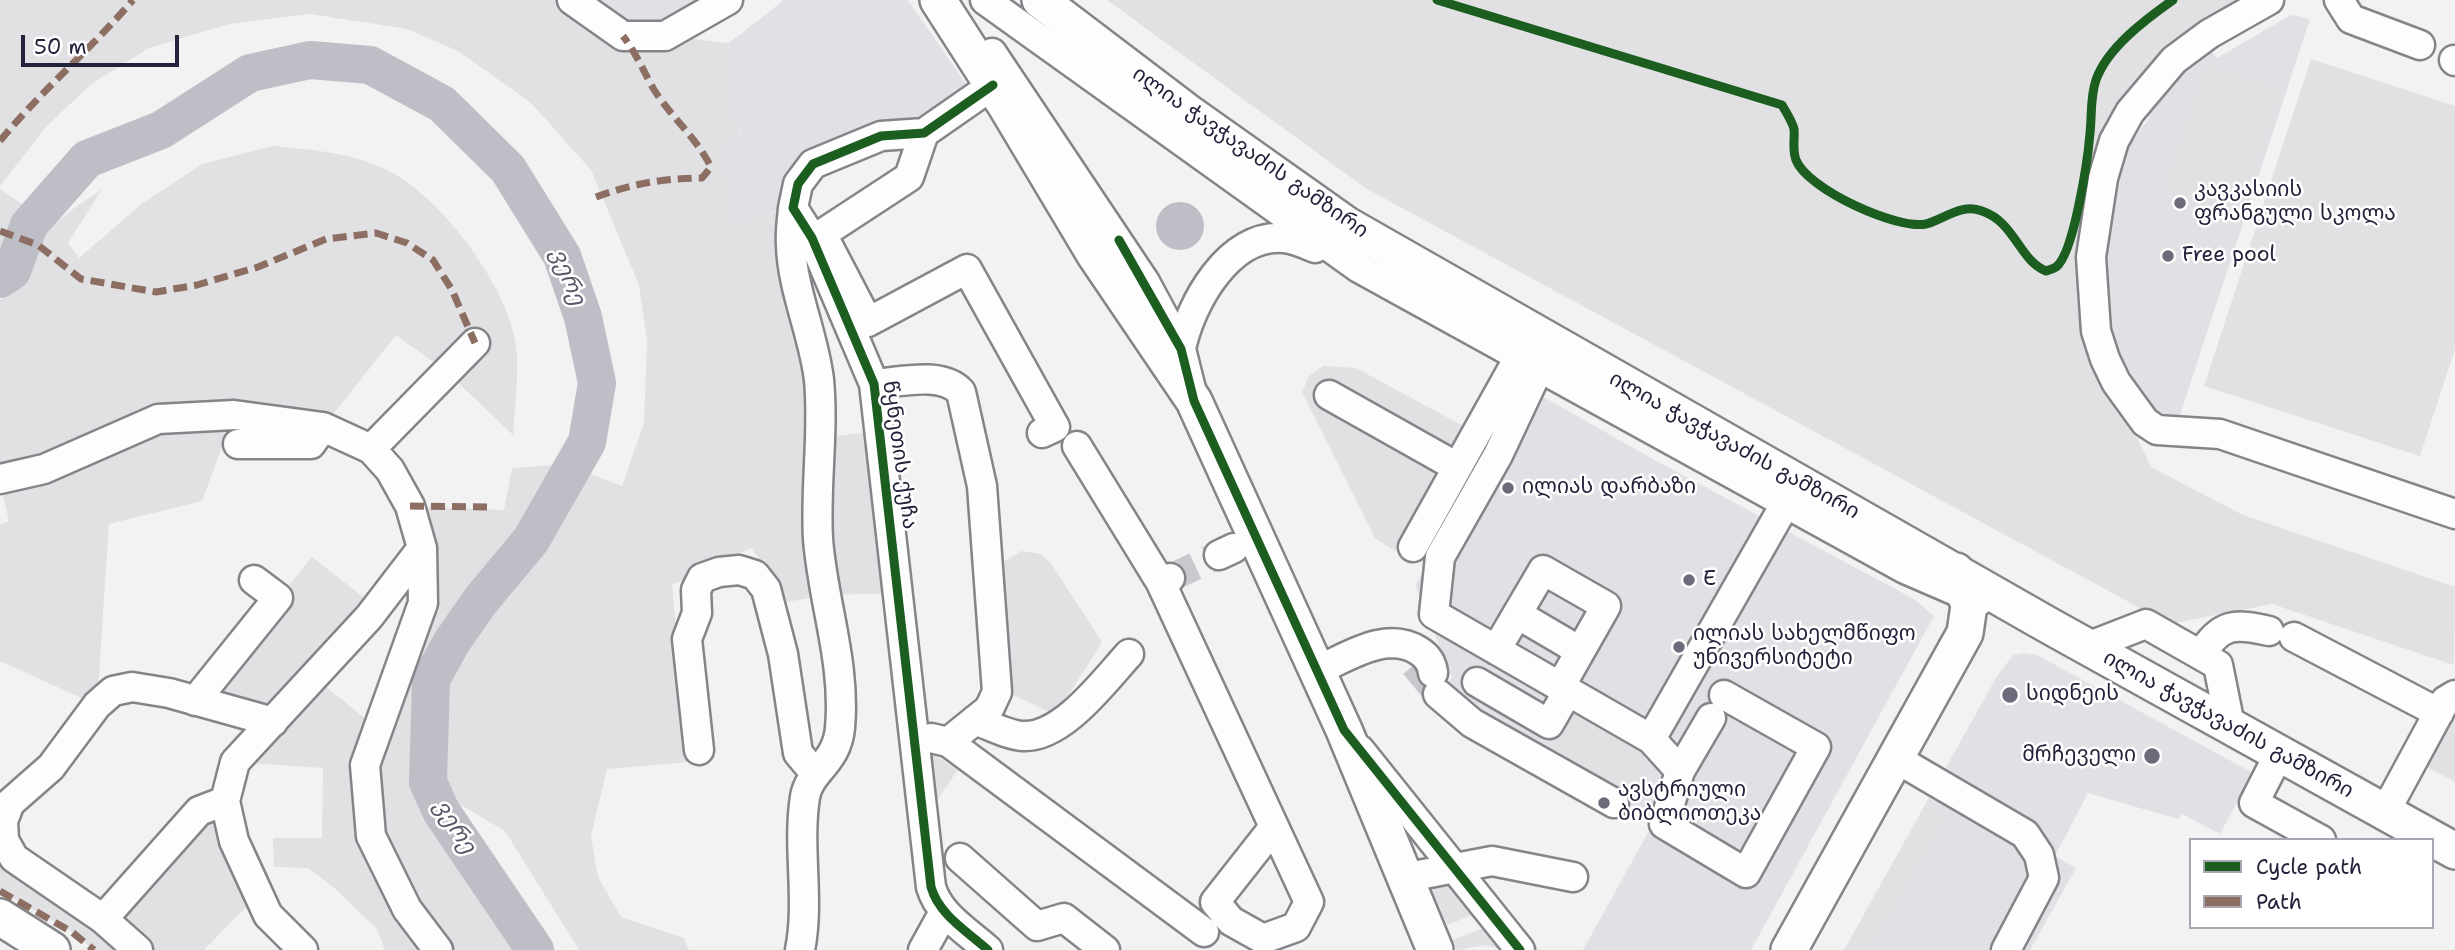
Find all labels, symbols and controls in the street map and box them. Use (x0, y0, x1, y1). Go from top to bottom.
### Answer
scale bar (24, 21, 182, 65)
text: 50 m (34, 33, 87, 61)
street label: ილია ჭავჭავაძის გამზირი (1127, 62, 1373, 244)
place label: კავკასიის ფრანგული სკოლა (2194, 178, 2396, 228)
marker: კავკასიის ფრანგული სკოლა (2172, 195, 2188, 211)
place label: Free pool (2182, 243, 2276, 269)
water label: ვერე (543, 245, 591, 309)
marker: Free pool (2160, 248, 2176, 264)
street label: ილია ჭავჭავაძის გამზირი (1605, 367, 1863, 525)
street label: წყნეთის ქუჩა (876, 379, 922, 531)
place label: ილიას დარბაზი (1522, 475, 1696, 501)
marker: ილიას დარბაზი (1500, 480, 1516, 496)
place label: E (1703, 567, 1716, 593)
marker: E (1681, 572, 1697, 588)
place label: ილიას სახელმწიფო უნივერსიტეტი (1693, 622, 1916, 672)
marker: ილიას სახელმწიფო უნივერსიტეტი (1671, 639, 1687, 655)
street label: ილია ჭავჭავაძის გამზირი (2099, 646, 2357, 804)
place label: სიდნეის (2026, 682, 2119, 708)
marker: სიდნეის (2000, 685, 2020, 705)
place label: მრჩეველი (2022, 743, 2136, 769)
marker: მრჩეველი (2142, 746, 2162, 766)
place label: ავსტრიული ბიბლიოთეკა (1618, 778, 1761, 828)
water label: ვერე (427, 795, 481, 859)
marker: ავსტრიული ბიბლიოთეკა (1596, 795, 1612, 811)
legend (2189, 838, 2434, 929)
text: Cycle path (2256, 853, 2362, 881)
text: Path (2256, 888, 2302, 916)

